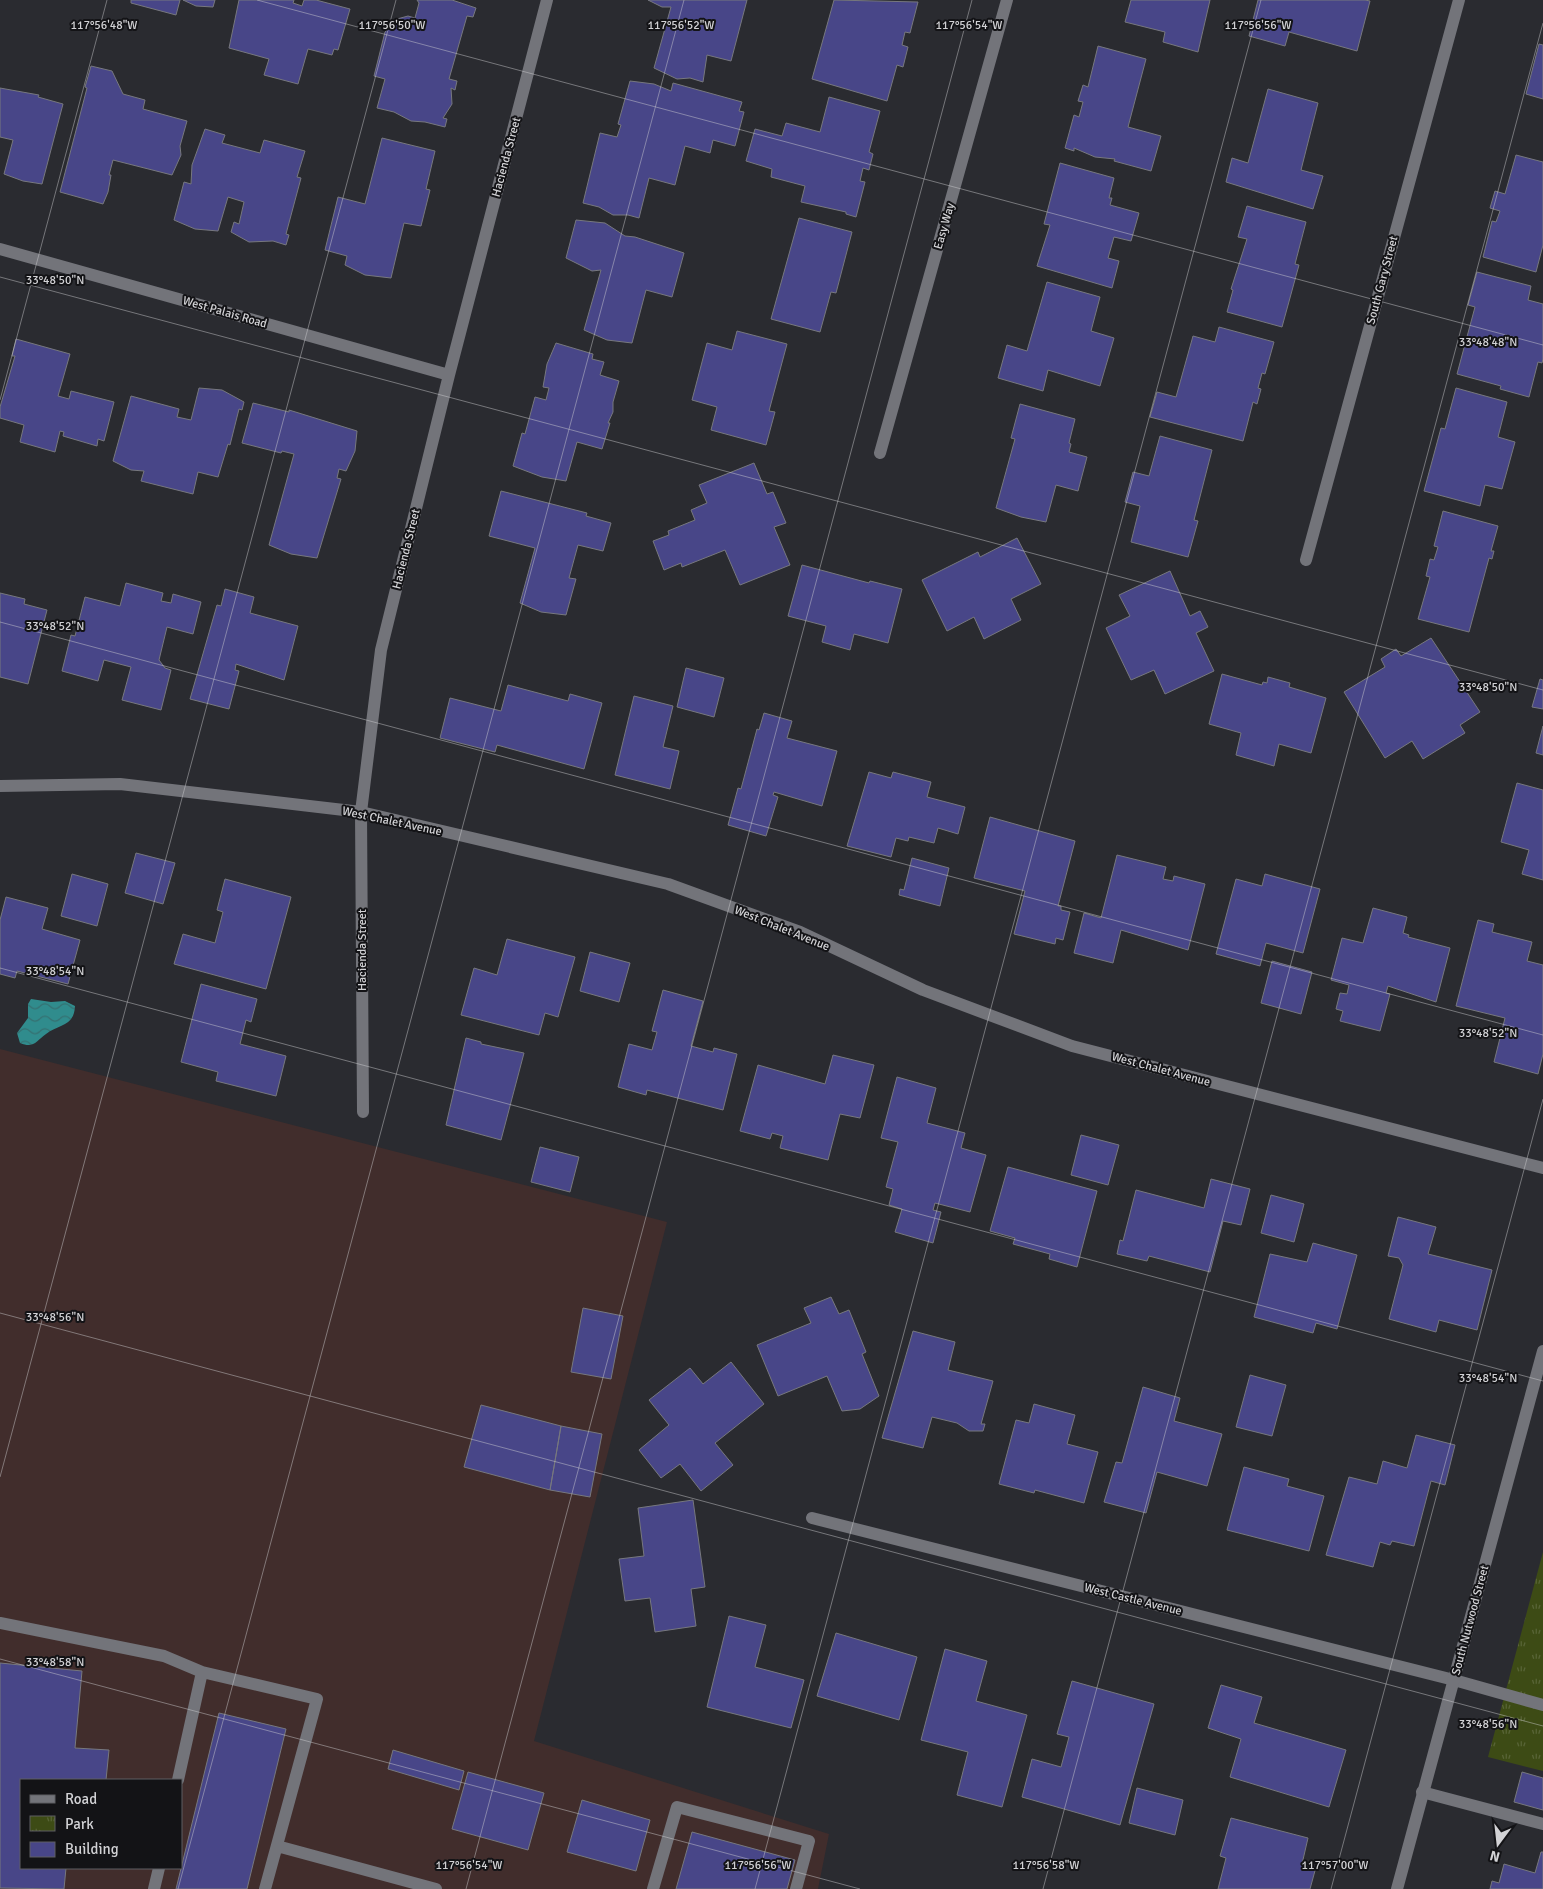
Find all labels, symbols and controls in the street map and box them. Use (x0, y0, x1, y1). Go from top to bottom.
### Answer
text: 117°56'48"W (70, 18, 138, 33)
text: 117°56'50"W (358, 18, 426, 33)
text: 117°56'52"W (647, 18, 715, 33)
text: 117°56'54"W (935, 18, 1003, 33)
text: 117°56'56"W (1224, 18, 1292, 33)
street label: Hacienda Street (489, 116, 524, 199)
street label: Easy Way (931, 201, 958, 251)
street label: South Gary Street (1363, 234, 1401, 326)
text: 33°48'50"N (26, 273, 84, 288)
street label: West Palais Road (181, 293, 269, 332)
text: 33°48'48"N (1459, 335, 1517, 350)
street label: Hacienda Street (389, 507, 424, 591)
text: 33°48'52"N (26, 619, 84, 634)
text: 33°48'50"N (1459, 680, 1517, 695)
street label: West Chalet Avenue (341, 804, 443, 839)
street label: West Chalet Avenue (732, 903, 832, 954)
street label: Hacienda Street (355, 909, 370, 991)
text: 33°48'54"N (26, 964, 84, 979)
text: 33°48'52"N (1459, 1026, 1517, 1041)
street label: West Chalet Avenue (1110, 1049, 1212, 1090)
text: 33°48'56"N (26, 1310, 84, 1325)
text: 33°48'54"N (1459, 1371, 1517, 1386)
street label: South Nutwood Street (1449, 1564, 1492, 1677)
street label: West Castle Avenue (1082, 1580, 1183, 1619)
text: 33°48'58"N (26, 1655, 84, 1670)
text: 33°48'56"N (1459, 1717, 1517, 1732)
legend (20, 1779, 182, 1869)
text: Road (65, 1790, 97, 1808)
text: Park (65, 1815, 94, 1833)
north arrow (1473, 1819, 1523, 1869)
text: Building (65, 1840, 119, 1858)
text: N (1488, 1847, 1502, 1866)
text: 117°56'54"W (435, 1858, 503, 1873)
text: 117°56'56"W (724, 1858, 792, 1873)
text: 117°56'58"W (1012, 1858, 1080, 1873)
text: 117°57'00"W (1301, 1858, 1369, 1873)

